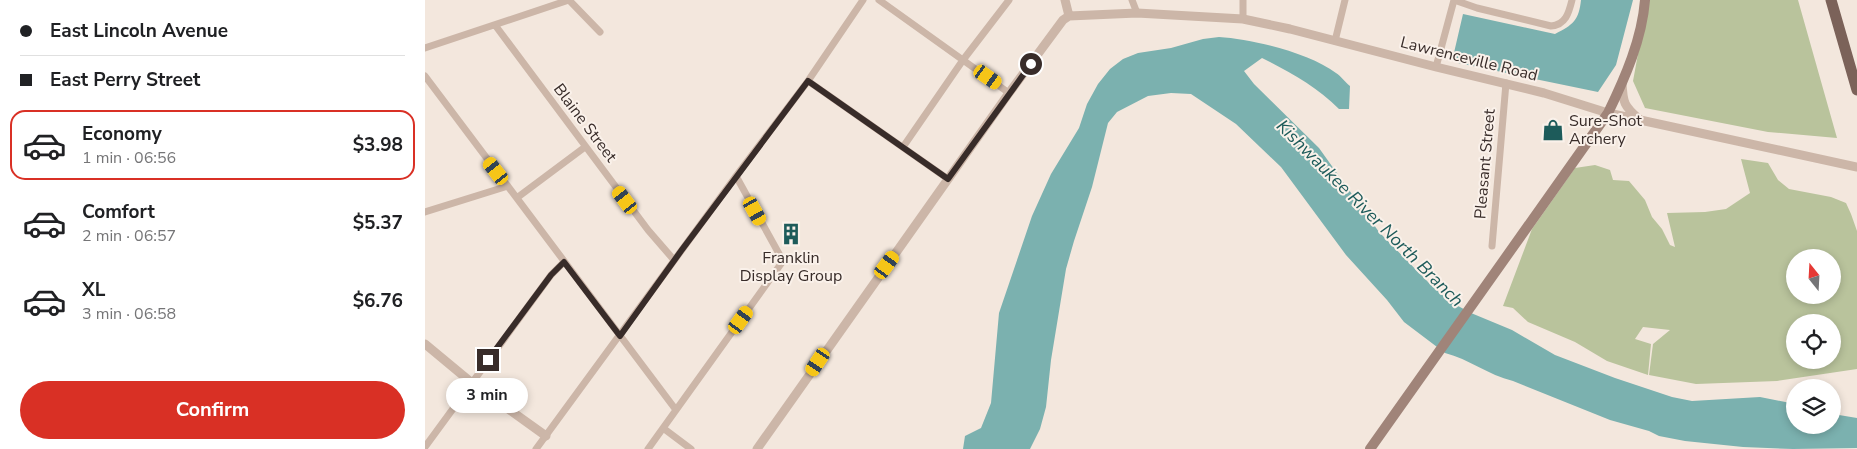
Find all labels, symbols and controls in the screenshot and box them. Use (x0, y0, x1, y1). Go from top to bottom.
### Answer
text: East Lincoln Avenue (50, 18, 228, 44)
street label: Lawrenceville Road (1398, 31, 1540, 87)
route start (1020, 53, 1042, 75)
car (971, 62, 1004, 92)
text: East Perry Street (50, 67, 200, 93)
street label: Blaine Street (548, 79, 622, 167)
street label: Pleasant Street (1469, 108, 1501, 220)
place label: Sure-Shot Archery (1569, 110, 1642, 150)
water label: Kishwaukee River North Branch (1271, 114, 1469, 312)
shop icon: Sure-Shot Archery (1540, 117, 1566, 143)
text: Economy (82, 121, 162, 147)
icon: car (22, 123, 67, 168)
text: $3.98 (353, 132, 403, 158)
text: 1 min · 06:56 (82, 147, 176, 169)
car (480, 155, 511, 187)
car (609, 184, 640, 216)
car (741, 194, 768, 228)
text: Comfort (82, 199, 155, 225)
icon: car (22, 201, 67, 246)
text: $5.37 (353, 210, 403, 236)
building icon: Franklin Display Group (778, 221, 804, 247)
text: 2 min · 06:57 (82, 225, 176, 247)
place label: Franklin Display Group (740, 247, 842, 287)
car (872, 248, 901, 282)
north arrow (1786, 249, 1841, 304)
map controls (1786, 249, 1841, 434)
text: XL (82, 277, 105, 303)
icon: car (22, 279, 67, 324)
text: $6.76 (353, 288, 403, 314)
text: 3 min · 06:58 (82, 303, 176, 325)
car (726, 303, 755, 337)
button: locate (1786, 314, 1841, 369)
car (803, 345, 832, 379)
route end (477, 349, 499, 371)
callout: 3 min (447, 378, 529, 412)
button: layers (1786, 379, 1841, 434)
button: Confirm (20, 381, 405, 439)
text: 3 min (466, 384, 508, 406)

